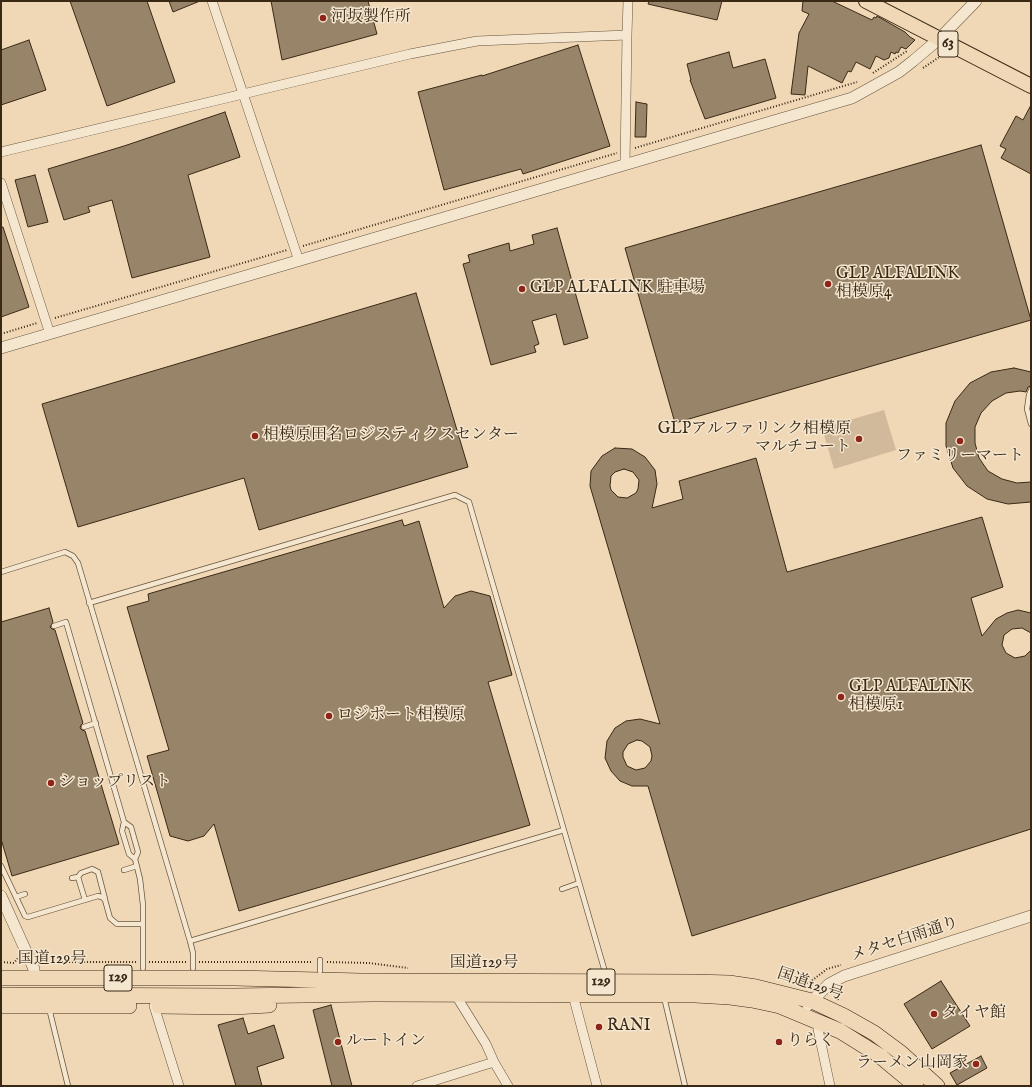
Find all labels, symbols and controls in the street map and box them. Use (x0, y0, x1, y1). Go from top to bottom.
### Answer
place label: 河坂製作所 (331, 8, 411, 28)
marker: 河坂製作所 (318, 13, 328, 23)
road number: 63 (938, 31, 958, 57)
place label: GLP ALFALINK 相模原4 (836, 265, 959, 303)
place label: GLP ALFALINK 駐車場 (530, 279, 705, 299)
marker: GLP ALFALINK 相模原4 (823, 279, 833, 289)
marker: GLP ALFALINK 駐車場 (517, 284, 527, 294)
place label: GLPアルファリンク相模原 マルチコート (658, 420, 851, 458)
place label: 相模原田名ロジスティクスセンター (263, 426, 519, 446)
marker: 相模原田名ロジスティクスセンター (250, 431, 260, 441)
marker: GLPアルファリンク相模原 マルチコート (854, 434, 864, 444)
marker: ファミリーマート (955, 436, 965, 446)
place label: ファミリーマート (896, 447, 1024, 467)
place label: GLP ALFALINK 相模原1 (849, 678, 972, 716)
marker: GLP ALFALINK 相模原1 (836, 692, 846, 702)
place label: ロジポート相模原 (337, 706, 465, 726)
marker: ロジポート相模原 (324, 711, 334, 721)
place label: ショップリスト (59, 773, 171, 793)
marker: ショップリスト (46, 778, 56, 788)
street label: メタセ白雨通り (849, 914, 961, 966)
street label: 国道129号 (18, 950, 86, 970)
street label: 国道129号 (450, 954, 518, 974)
road number: 129 (104, 965, 132, 991)
street label: 国道129号 (775, 965, 845, 1005)
road number: 129 (587, 969, 615, 995)
place label: タイヤ館 (942, 1004, 1006, 1024)
marker: タイヤ館 (929, 1009, 939, 1019)
place label: RANI (607, 1017, 651, 1037)
marker: RANI (594, 1022, 604, 1032)
place label: ルートイン (346, 1032, 426, 1052)
place label: りらく (787, 1032, 835, 1052)
marker: ルートイン (333, 1037, 343, 1047)
marker: りらく (774, 1037, 784, 1047)
place label: ラーメン山岡家 (856, 1054, 968, 1074)
marker: ラーメン山岡家 (971, 1059, 981, 1069)

